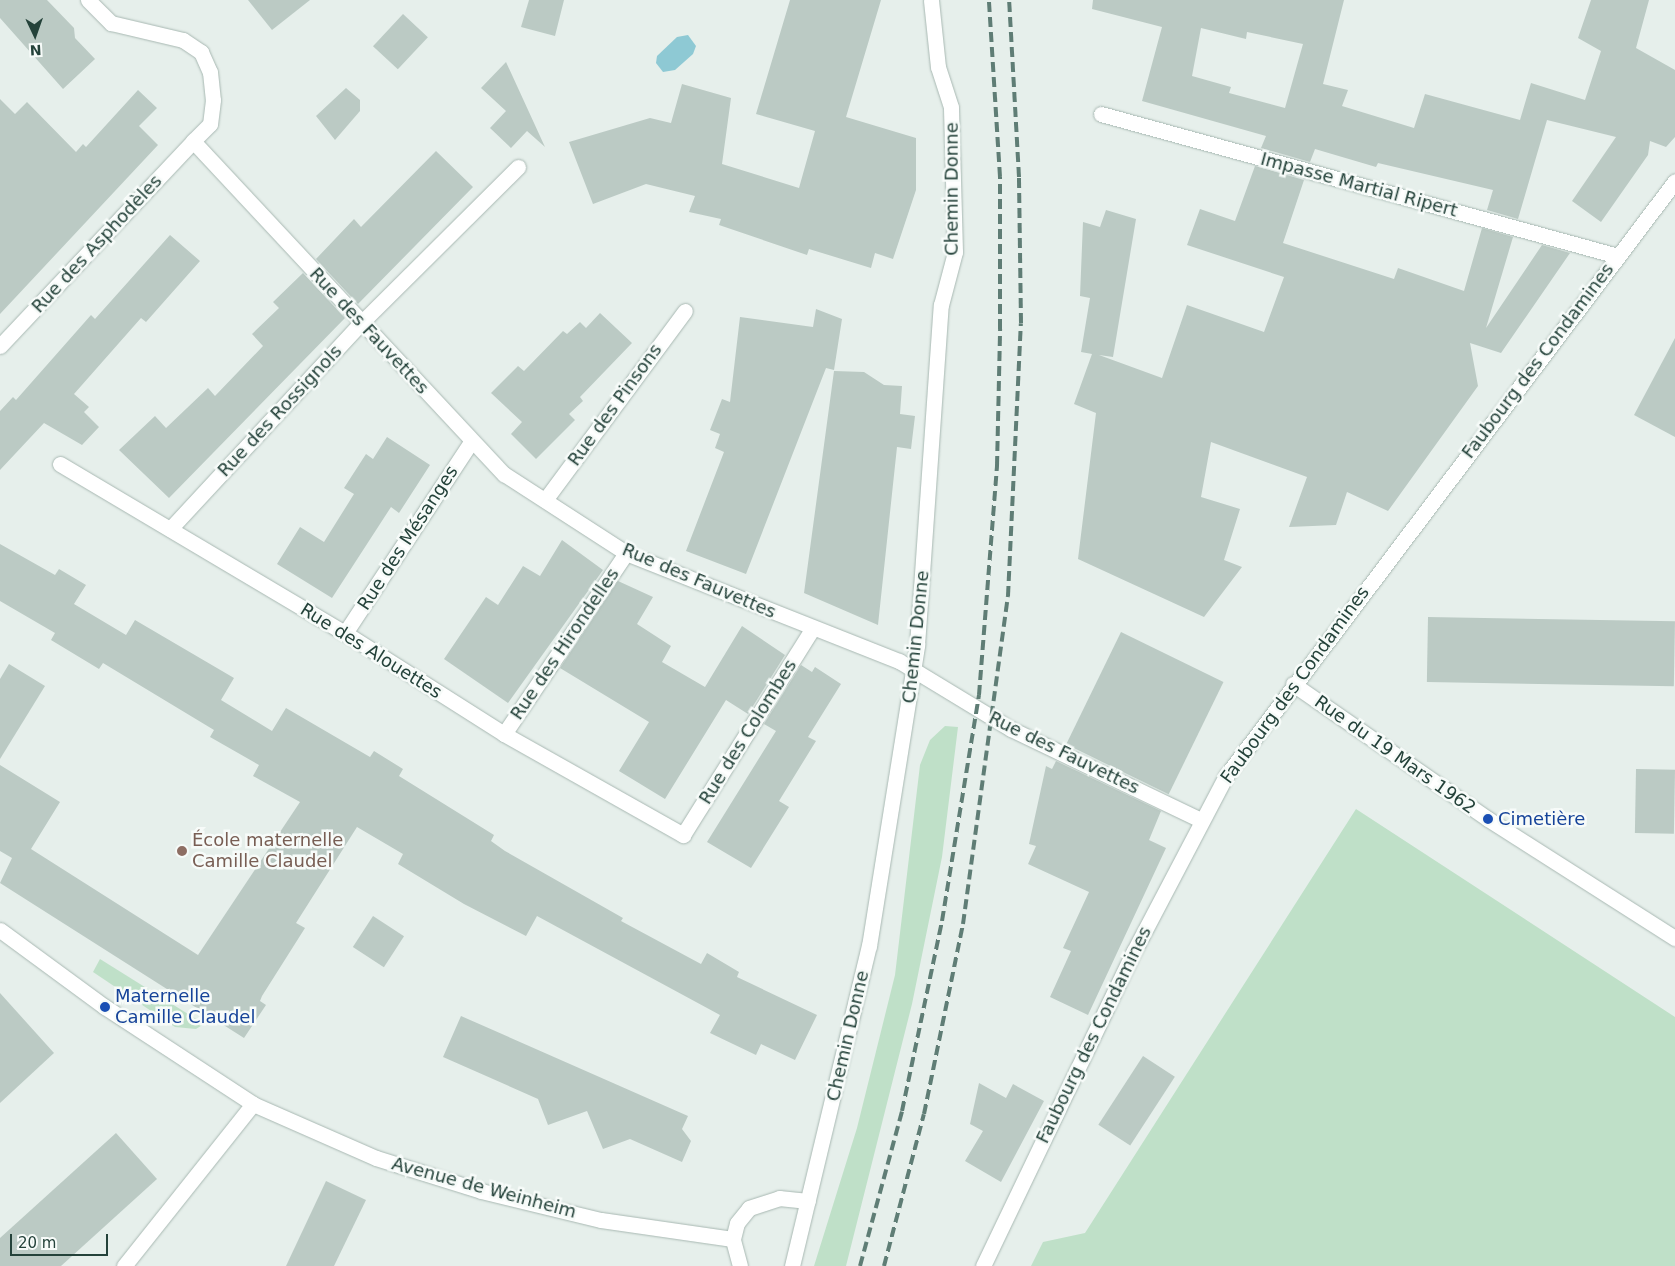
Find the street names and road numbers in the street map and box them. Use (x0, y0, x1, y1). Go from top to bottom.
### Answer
street label: Chemin Donne (941, 122, 963, 256)
street label: Impasse Martial Ripert (1258, 148, 1460, 222)
street label: Rue des Asphodèles (27, 170, 167, 318)
street label: Faubourg des Condamines (1458, 259, 1618, 463)
street label: Rue des Fauvettes (305, 263, 433, 399)
street label: Rue des Pinsons (563, 340, 667, 470)
street label: Rue des Rossignols (213, 341, 347, 481)
street label: Rue des Mésanges (353, 462, 463, 614)
street label: Rue des Fauvettes (619, 539, 779, 623)
street label: Rue des Hirondelles (506, 564, 624, 724)
street label: Chemin Donne (898, 569, 934, 705)
street label: Faubourg des Condamines (1216, 582, 1374, 788)
street label: Rue des Alouettes (296, 599, 446, 703)
street label: Rue des Colombes (695, 656, 801, 808)
street label: Rue du 19 Mars 1962 (1310, 691, 1480, 819)
street label: Rue des Fauvettes (985, 707, 1143, 799)
street label: Faubourg des Condamines (1032, 923, 1156, 1147)
street label: Chemin Donne (822, 969, 874, 1103)
street label: Avenue de Weinheim (389, 1153, 579, 1223)

